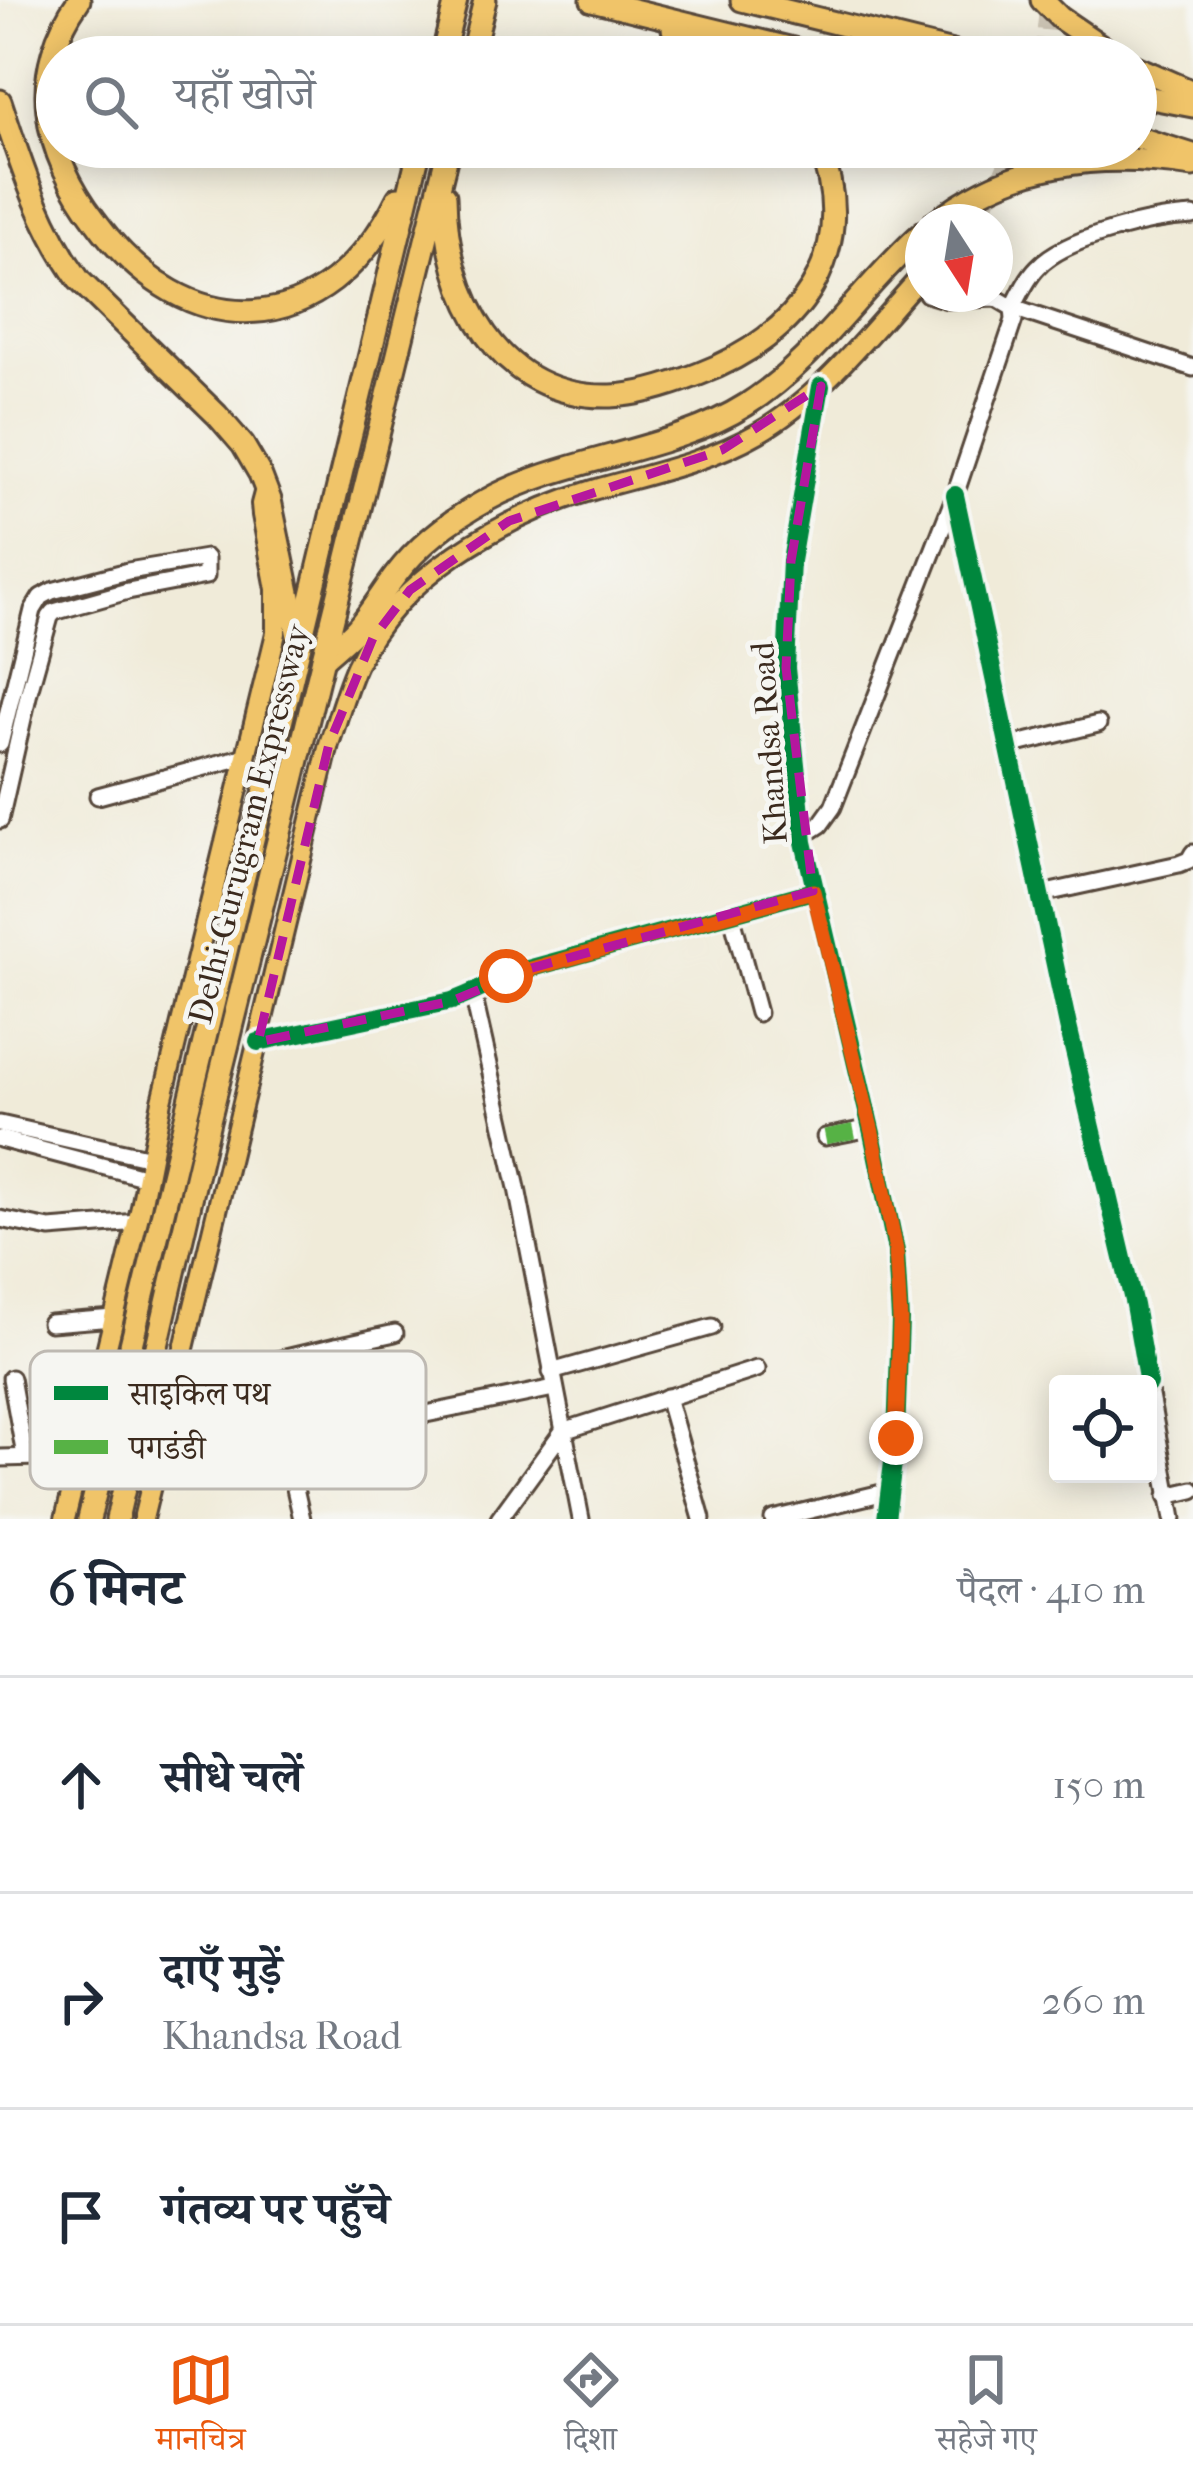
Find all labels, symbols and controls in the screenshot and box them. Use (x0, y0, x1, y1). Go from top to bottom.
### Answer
search box (36, 36, 1157, 168)
text: यहाँ खोजें (174, 68, 315, 121)
icon: search (78, 69, 144, 135)
north arrow (905, 204, 1013, 312)
street label: Delhi-Gurugram Expressway (181, 619, 318, 1028)
street label: Khandsa Road (743, 639, 796, 845)
route start (479, 949, 533, 1003)
legend (30, 1351, 426, 1489)
text: साइकिल पथ (127, 1375, 272, 1414)
map controls (1049, 1375, 1157, 1483)
button: locate (1049, 1375, 1157, 1483)
route end (869, 1411, 923, 1465)
text: पगडंडी (127, 1429, 208, 1468)
text: 6 मिनट (48, 1558, 183, 1618)
text: पैदल · 410 m (958, 1567, 1145, 1613)
text: सीधे चलें (162, 1751, 302, 1804)
icon: ahead (48, 1752, 114, 1818)
text: 150 m (1052, 1762, 1145, 1808)
text: दाएँ मुड़ें (162, 1944, 282, 1997)
icon: right (48, 1968, 114, 2034)
text: 260 m (1042, 1978, 1145, 2024)
text: Khandsa Road (162, 2013, 402, 2059)
text: गंतव्य पर पहुँचे (162, 2183, 389, 2236)
icon: arrive (48, 2184, 114, 2250)
tab: मानचित्र (156, 2347, 246, 2471)
tab: दिशा (558, 2347, 624, 2471)
tab: सहेजे गए (936, 2347, 1037, 2471)

